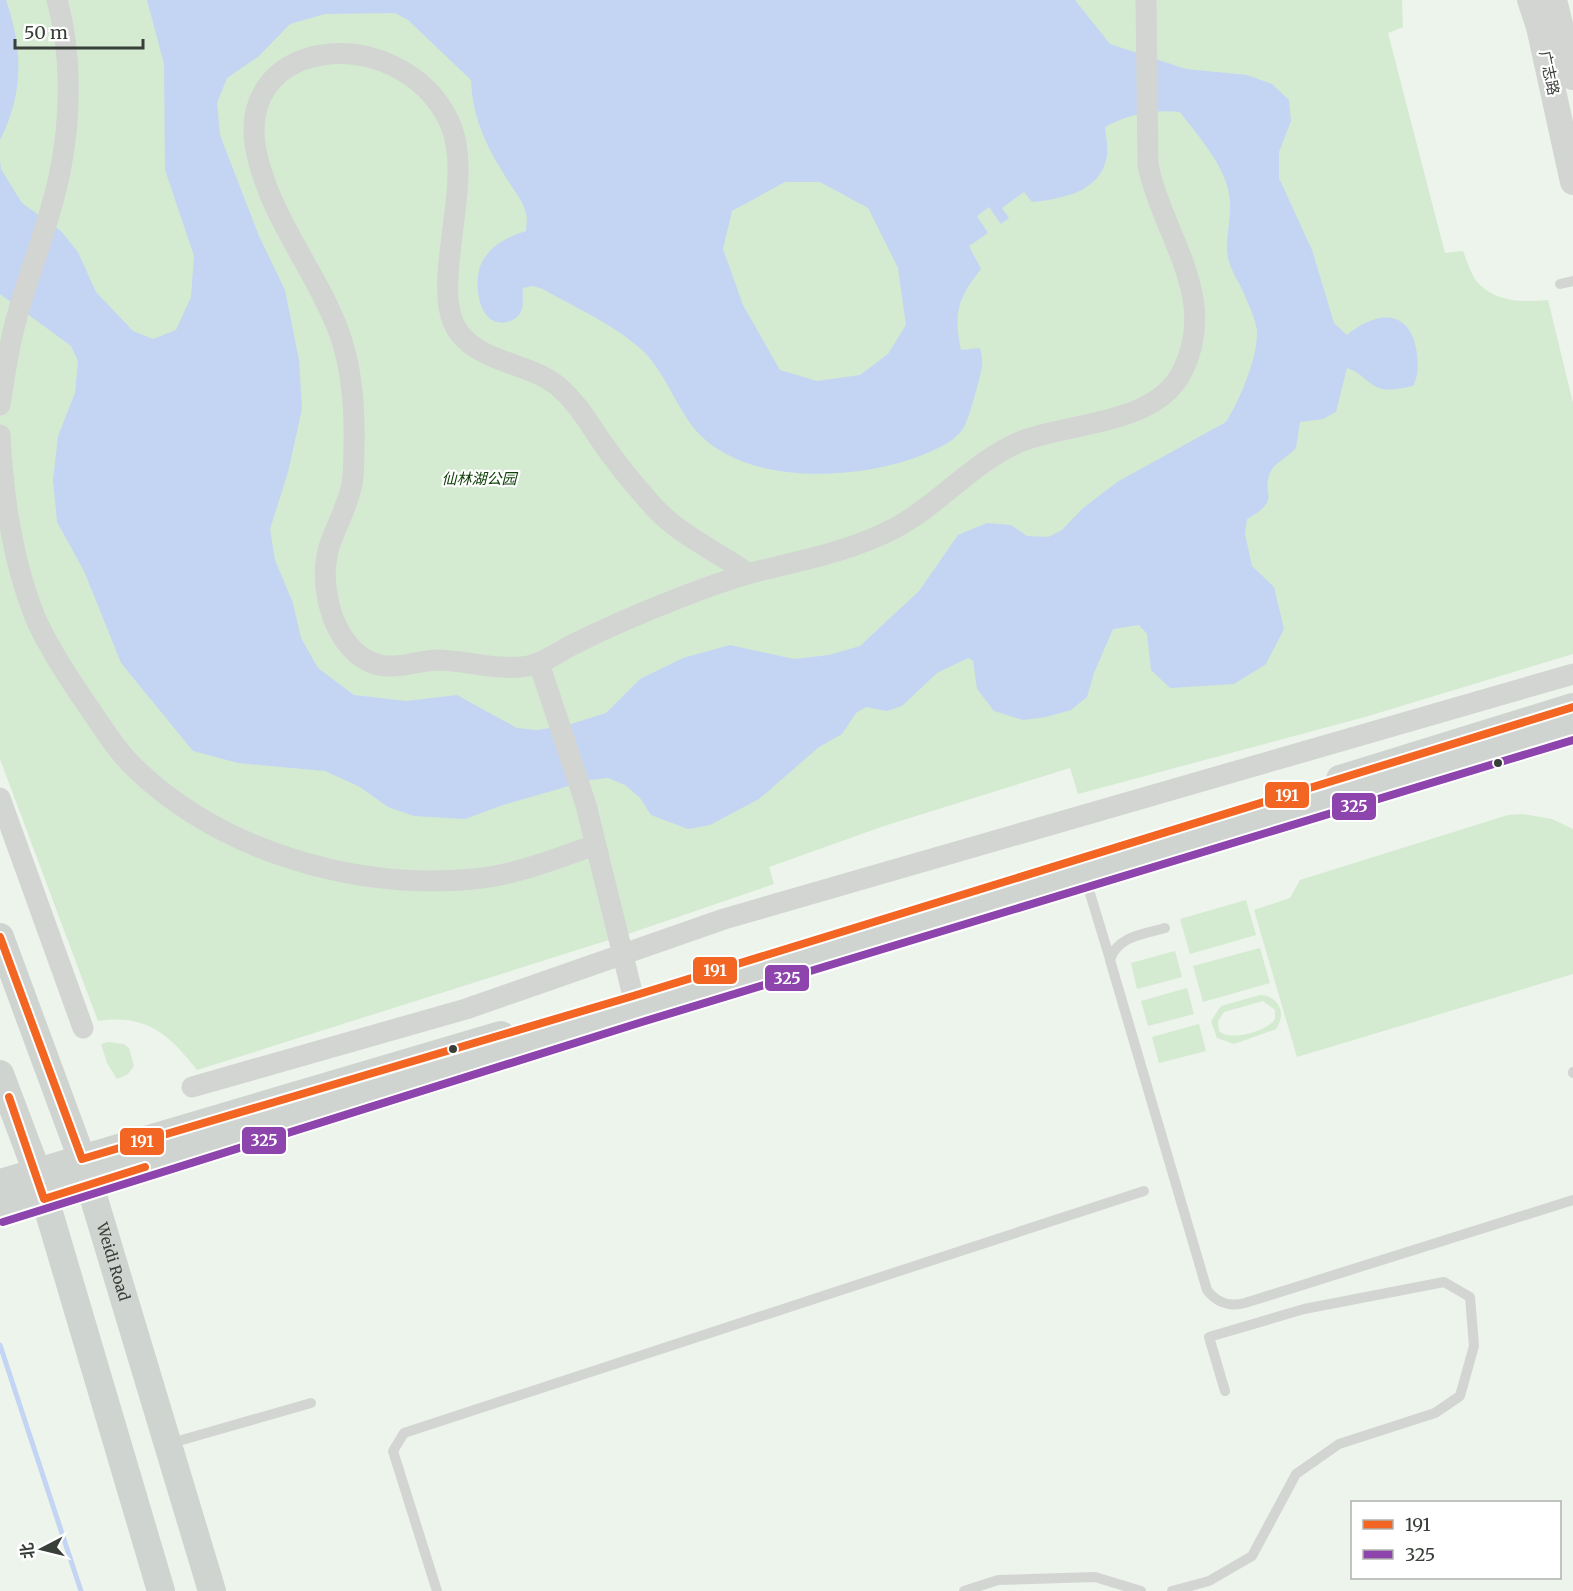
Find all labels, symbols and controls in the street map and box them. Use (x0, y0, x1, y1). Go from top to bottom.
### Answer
scale bar (15, 12, 142, 50)
text: 50 m (24, 21, 68, 44)
street label: 广志路 (1536, 49, 1563, 97)
park label: 仙林湖公园 (441, 469, 518, 488)
unlabelled marker (1492, 757, 1504, 769)
line badge: 191 (1264, 781, 1310, 809)
text: 191 (1275, 785, 1299, 805)
line badge: 325 (1331, 792, 1377, 821)
text: 325 (1340, 796, 1368, 816)
line badge: 191 (692, 956, 738, 985)
text: 191 (703, 960, 727, 980)
line badge: 325 (764, 964, 810, 992)
text: 325 (773, 968, 801, 988)
unlabelled marker (447, 1043, 459, 1055)
line badge: 325 (241, 1126, 287, 1155)
line badge: 191 (119, 1127, 165, 1156)
text: 325 (250, 1130, 278, 1150)
text: 191 (130, 1131, 154, 1151)
street label: Weidi Road (92, 1219, 134, 1303)
legend (1351, 1501, 1561, 1579)
text: 191 (1405, 1513, 1431, 1536)
north arrow (12, 1519, 72, 1579)
text: 北 (16, 1542, 38, 1560)
text: 325 (1405, 1543, 1435, 1566)

